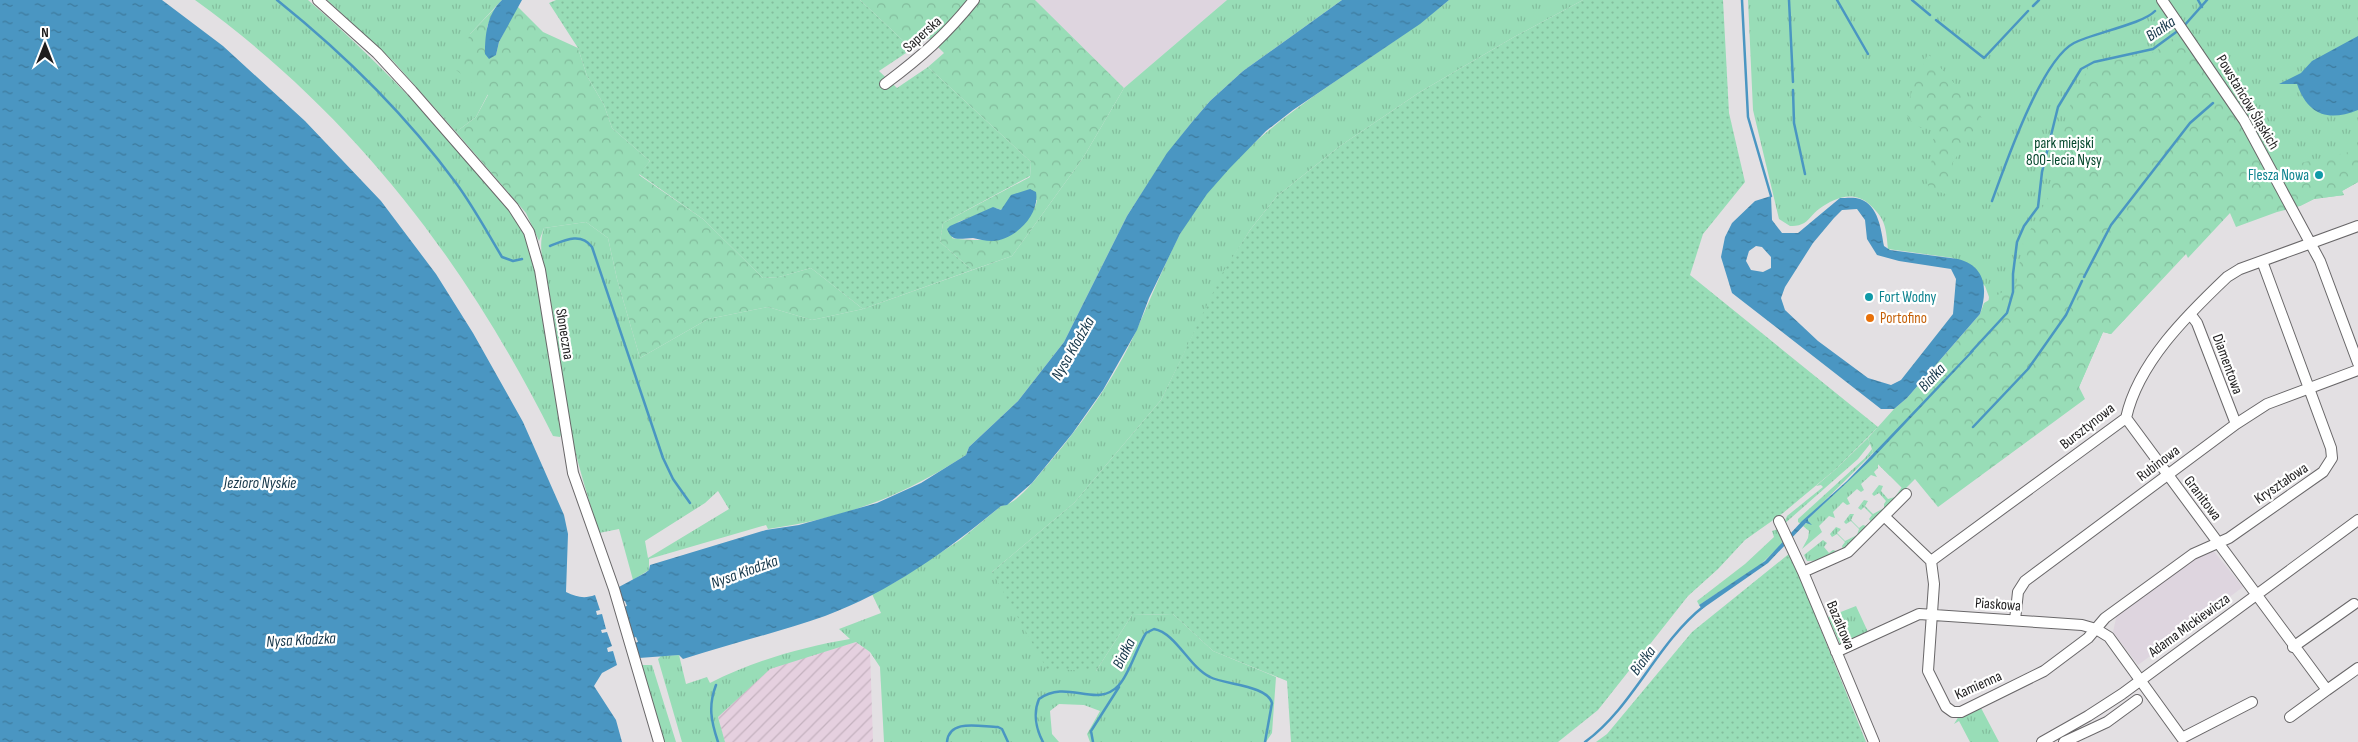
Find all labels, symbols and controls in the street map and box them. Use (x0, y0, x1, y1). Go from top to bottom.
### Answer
street label: Saperska (899, 12, 946, 57)
water label: Białka (2142, 12, 2180, 46)
north arrow (20, 20, 70, 70)
text: N (41, 24, 49, 41)
street label: Powstańców Śląskich (2212, 51, 2283, 153)
park label: park miejski 800-lecia Nysy (2026, 134, 2102, 170)
place label: Flesza Nowa (2248, 166, 2309, 185)
marker: Flesza Nowa (2313, 169, 2325, 181)
place label: Fort Wodny (1879, 288, 1937, 307)
marker: Fort Wodny (1863, 291, 1875, 303)
street label: Słoneczna (551, 307, 578, 361)
place label: Portofino (1880, 309, 1927, 328)
marker: Portofino (1864, 312, 1876, 324)
water label: Nysa Kłodzka (1048, 313, 1099, 384)
street label: Diamentowa (2208, 331, 2247, 397)
water label: Białka (1914, 360, 1950, 396)
street label: Bursztynowa (2056, 399, 2119, 454)
street label: Rubinowa (2133, 441, 2184, 486)
street label: Kryształowa (2251, 458, 2312, 508)
street label: Granitowa (2180, 472, 2226, 525)
water label: Jezioro Nyskie (223, 474, 296, 493)
water label: Nysa Kłodzka (709, 551, 781, 593)
street label: Adama Mickiewicza (2144, 589, 2234, 662)
street label: Piaskowa (1974, 593, 2022, 616)
street label: Bazaltowa (1822, 598, 1859, 653)
water label: Nysa Kłodzka (266, 629, 337, 652)
water label: Białka (1109, 635, 1140, 672)
water label: Białka (1626, 642, 1661, 679)
street label: Kamienna (1952, 667, 2005, 704)

